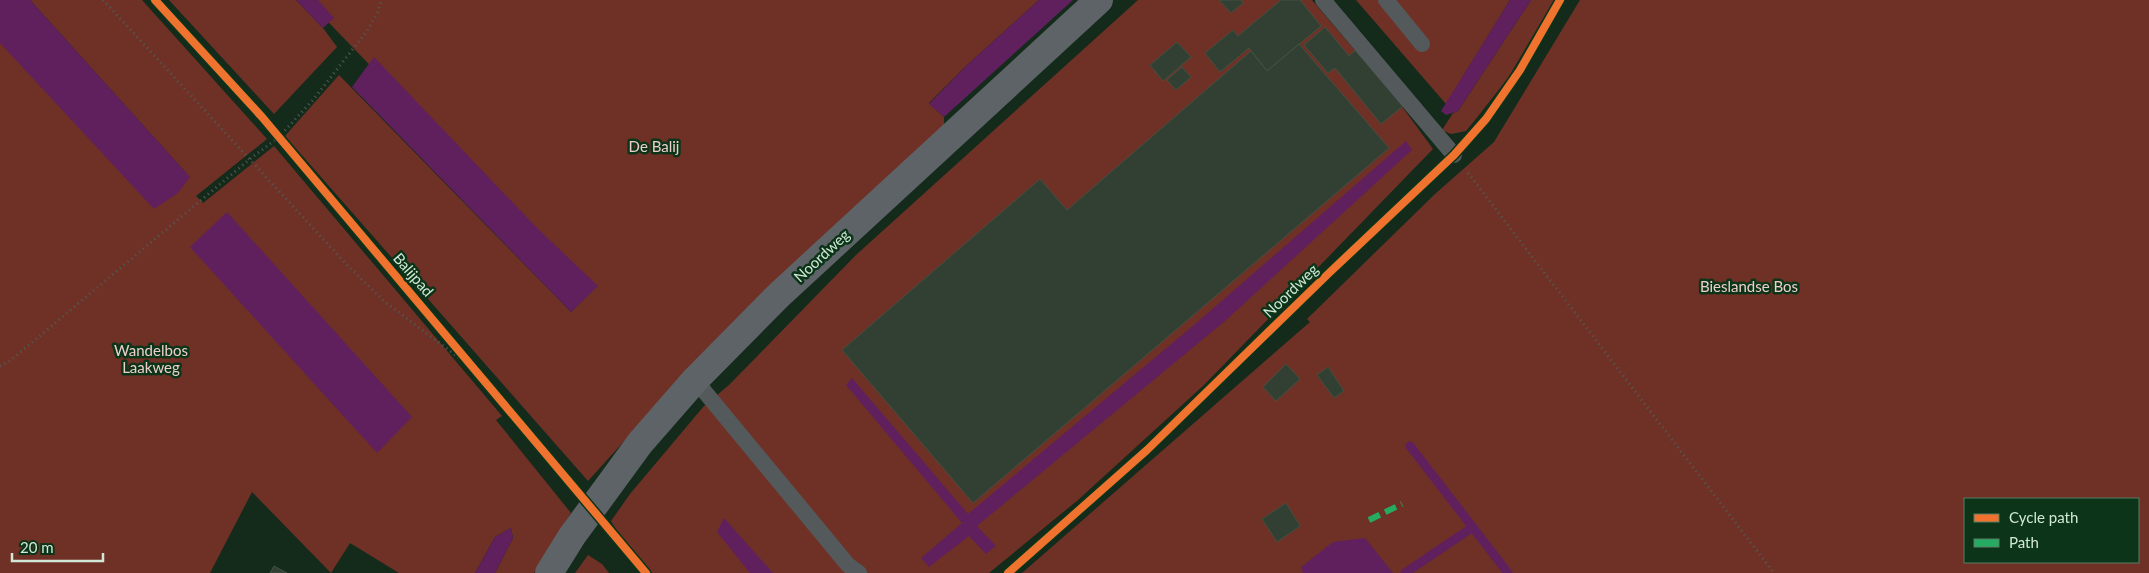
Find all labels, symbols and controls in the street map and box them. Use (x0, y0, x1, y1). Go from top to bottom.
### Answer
park label: De Balij (629, 137, 679, 155)
street label: Noordweg (790, 225, 853, 285)
street label: Balijpad (390, 249, 438, 300)
street label: Noordweg (1259, 260, 1322, 321)
park label: Bieslandse Bos (1700, 277, 1798, 295)
park label: Wandelbos Laakweg (114, 341, 188, 376)
legend (1964, 498, 2139, 563)
text: Cycle path (2009, 508, 2078, 526)
scale bar (12, 530, 104, 562)
text: Path (2009, 533, 2039, 551)
text: 20 m (20, 538, 54, 556)

